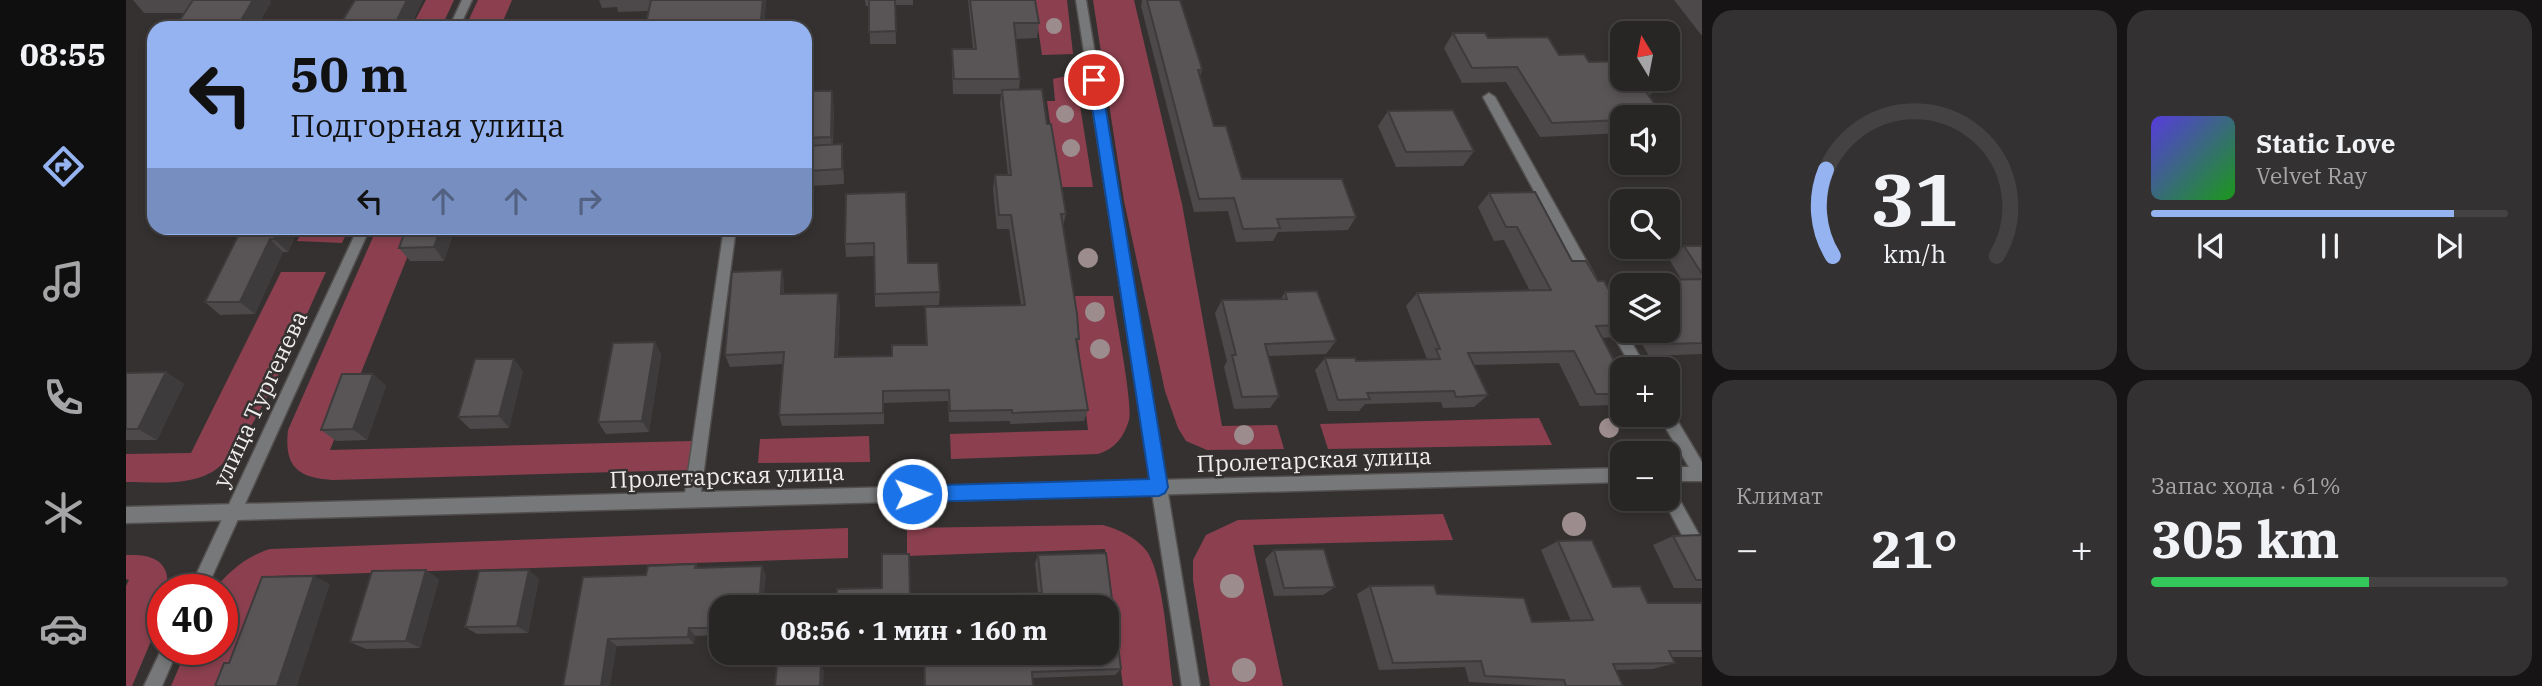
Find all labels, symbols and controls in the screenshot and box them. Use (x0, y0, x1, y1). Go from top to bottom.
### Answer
north arrow (1610, 21, 1680, 91)
map controls (1610, 21, 1680, 511)
text: 08:55 (20, 33, 106, 75)
text: 50 m (290, 42, 408, 105)
icon: left (175, 49, 266, 140)
pin (1064, 50, 1124, 110)
icon: arrive (1075, 61, 1113, 99)
text: Подгорная улица (290, 104, 565, 146)
button: sound (1610, 105, 1680, 175)
text: Static Love (2256, 126, 2395, 160)
icon: directions (39, 142, 88, 191)
text: 31 (1871, 152, 1958, 247)
text: Velvet Ray (2256, 160, 2367, 190)
icon: left (351, 182, 389, 220)
icon: ahead (424, 182, 462, 220)
icon: ahead (497, 182, 535, 220)
icon: right (570, 182, 608, 220)
button: search (1610, 189, 1680, 259)
icon: previous (2192, 227, 2230, 265)
icon: pause (2311, 227, 2349, 265)
icon: next (2430, 227, 2468, 265)
text: km/h (1883, 237, 1946, 270)
icon: music (39, 257, 88, 306)
button: layers (1610, 273, 1680, 343)
street label: улица Тургенева (205, 305, 313, 492)
button: + (1610, 357, 1680, 427)
icon: phone (39, 373, 88, 422)
street label: Пролетарская улица (1196, 440, 1432, 478)
button: − (1610, 441, 1680, 511)
street label: Пролетарская улица (609, 456, 845, 494)
position arrow (875, 457, 949, 531)
text: Запас хода · 61% (2151, 470, 2341, 500)
text: Климат (1736, 480, 1823, 510)
icon: climate (39, 488, 88, 537)
text: 305 km (2151, 505, 2340, 572)
text: 21° (1871, 515, 1958, 582)
text: − (1736, 524, 1759, 573)
text: + (2070, 524, 2093, 573)
speed limit sign: 40 (147, 574, 238, 665)
icon: car (39, 604, 88, 653)
text: 08:56 · 1 мин · 160 m (780, 613, 1048, 647)

